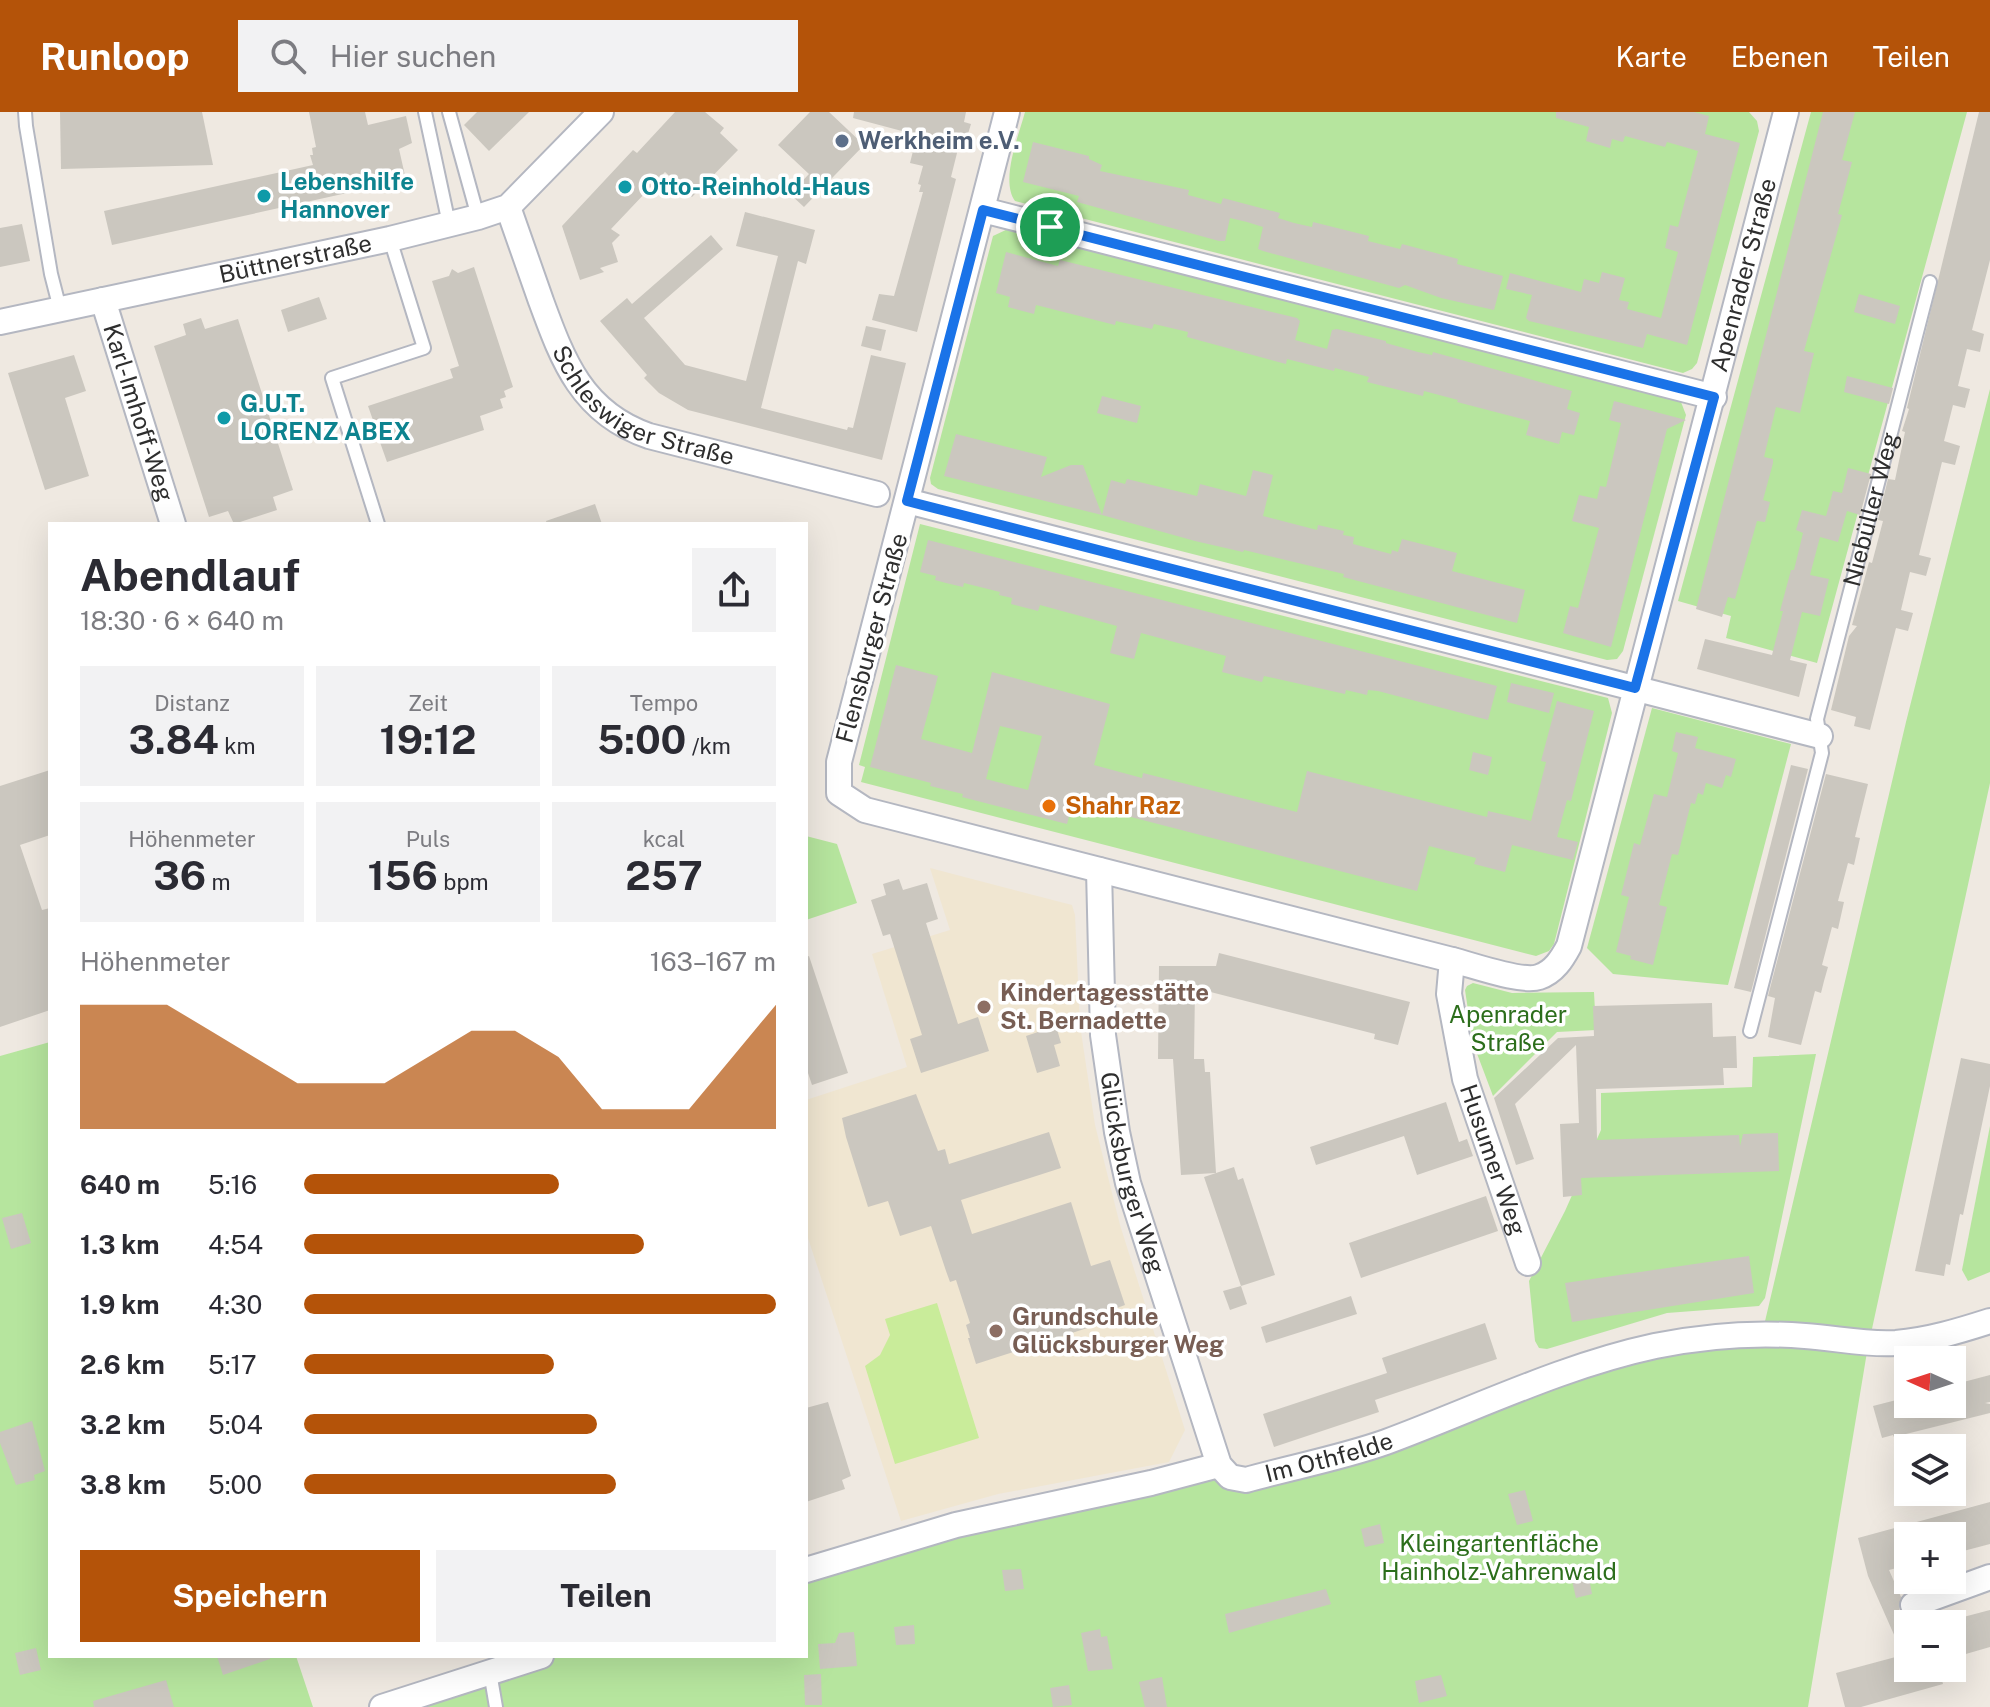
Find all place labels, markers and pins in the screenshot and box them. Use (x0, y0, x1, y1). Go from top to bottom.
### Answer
place label: Werkheim e.V. (858, 126, 1020, 154)
marker: Werkheim e.V. (833, 132, 851, 150)
place label: Lebenshilfe Hannover (280, 167, 414, 223)
place label: Otto-Reinhold-Haus (641, 172, 870, 200)
marker: Otto-Reinhold-Haus (616, 178, 634, 196)
marker: Lebenshilfe Hannover (255, 187, 273, 205)
pin (1016, 193, 1084, 261)
place label: G.U.T. LORENZ ABEX (240, 389, 411, 445)
marker: G.U.T. LORENZ ABEX (215, 409, 233, 427)
place label: Shahr Raz (1065, 791, 1181, 819)
marker: Shahr Raz (1040, 797, 1058, 815)
place label: Kindertagesstätte St. Bernadette (1000, 978, 1209, 1034)
marker: Kindertagesstätte St. Bernadette (975, 998, 993, 1016)
place label: Grundschule Glücksburger Weg (1012, 1302, 1224, 1358)
marker: Grundschule Glücksburger Weg (987, 1322, 1005, 1340)

